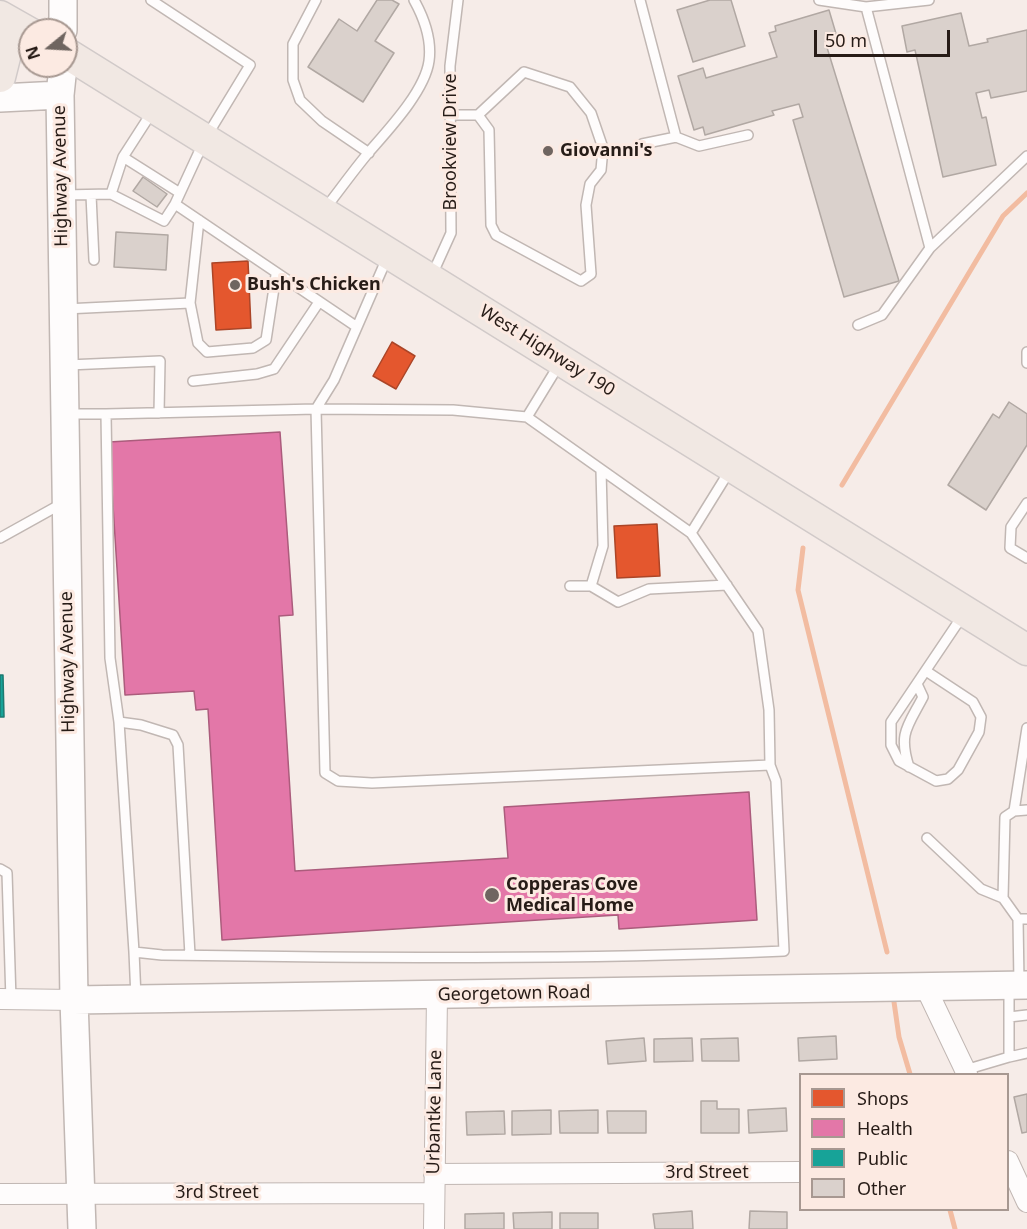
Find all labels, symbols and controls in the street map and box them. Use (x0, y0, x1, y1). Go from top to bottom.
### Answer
north arrow (18, 18, 78, 78)
scale bar (817, 18, 954, 56)
text: 50 m (825, 28, 867, 52)
text: N (20, 43, 45, 63)
street label: Brookview Drive (440, 73, 462, 211)
street label: Highway Avenue (49, 105, 73, 247)
place label: Giovanni's (560, 140, 652, 162)
marker: Giovanni's (541, 144, 555, 158)
place label: Bush's Chicken (247, 274, 381, 296)
marker: Bush's Chicken (228, 278, 242, 292)
street label: West Highway 190 (475, 301, 619, 401)
street label: Highway Avenue (56, 591, 80, 733)
place label: Copperas Cove Medical Home (506, 874, 638, 916)
marker: Copperas Cove Medical Home (483, 886, 501, 904)
street label: Georgetown Road (437, 982, 591, 1006)
street label: Urbantke Lane (423, 1050, 447, 1174)
legend (799, 1073, 1009, 1211)
text: Shops (857, 1086, 909, 1110)
text: Health (857, 1116, 913, 1140)
text: Public (857, 1146, 908, 1170)
street label: 3rd Street (665, 1162, 749, 1184)
text: Other (857, 1176, 906, 1200)
street label: 3rd Street (175, 1182, 259, 1204)

